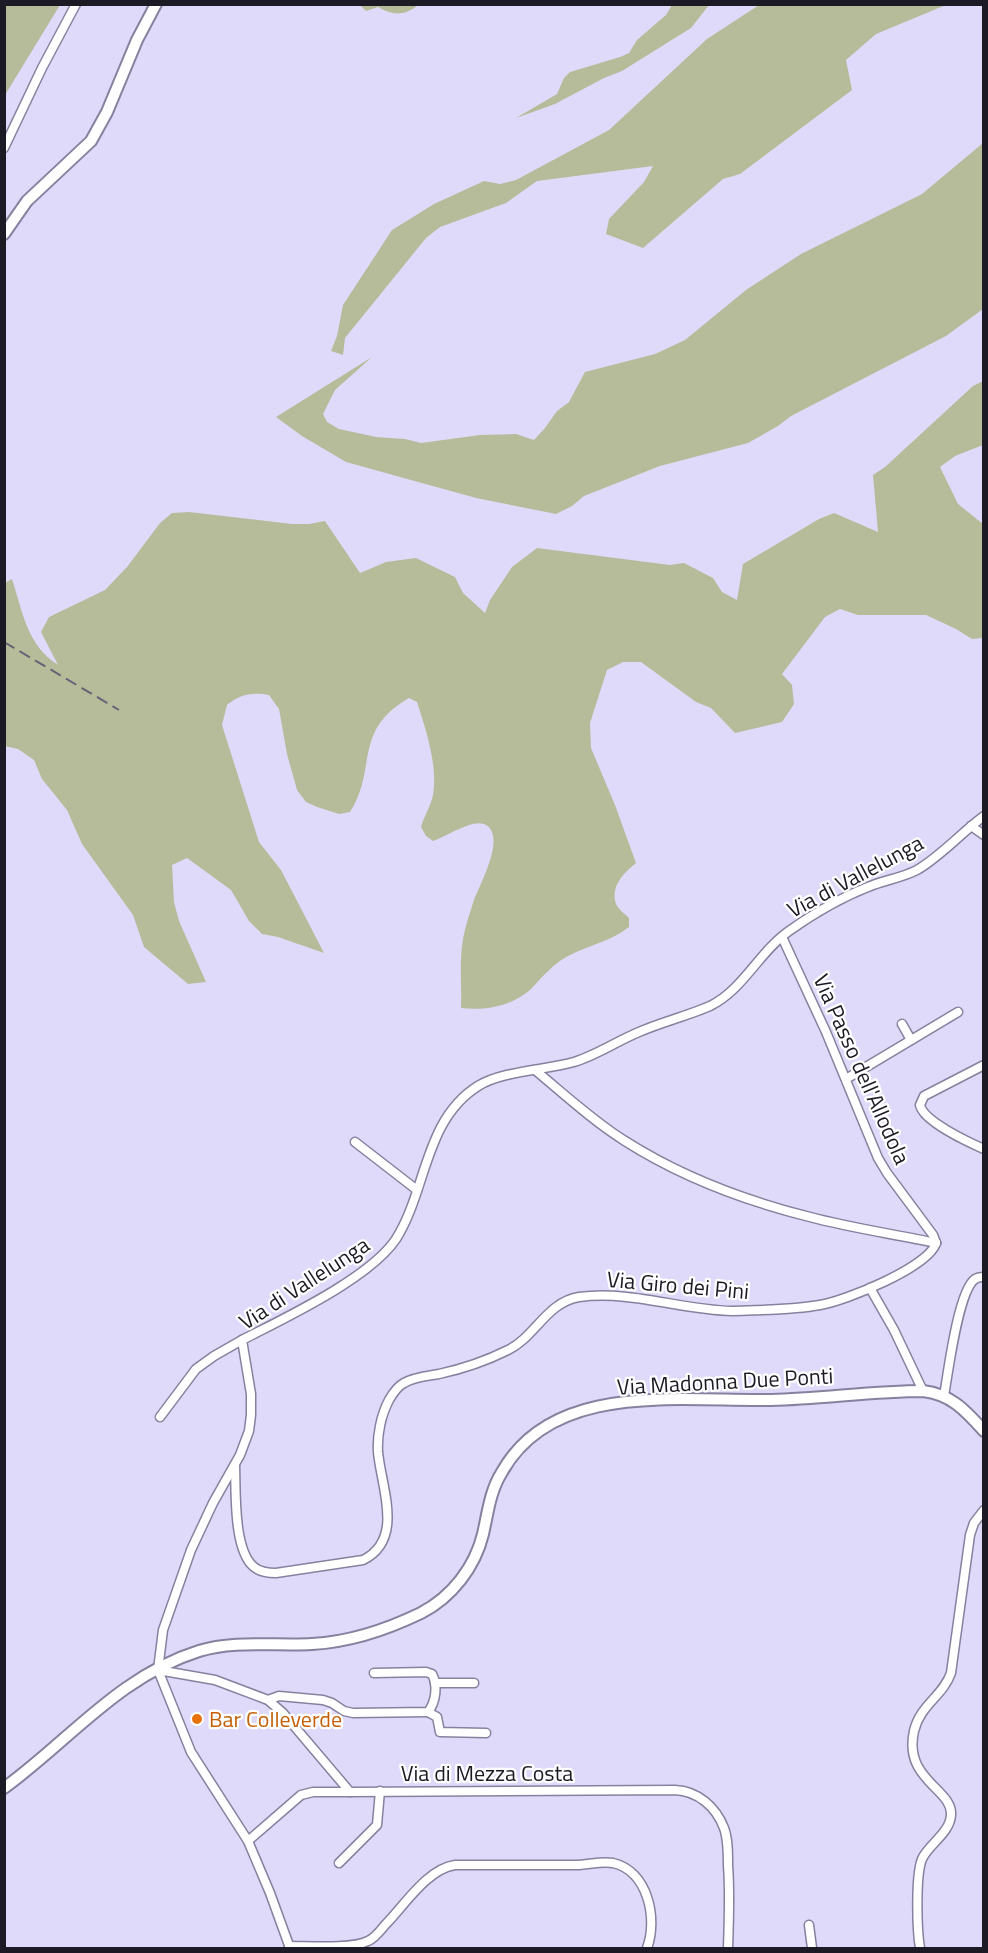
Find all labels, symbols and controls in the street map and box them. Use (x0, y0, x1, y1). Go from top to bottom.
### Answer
street label: Via di Vallelunga (781, 826, 929, 926)
street label: Via Passo dell'Allodola (805, 968, 919, 1170)
street label: Via di Vallelunga (232, 1228, 376, 1338)
street label: Via Giro dei Pini (605, 1262, 751, 1308)
street label: Via Madonna Due Ponti (616, 1358, 834, 1404)
place label: Bar Colleverde (209, 1702, 342, 1736)
marker: Bar Colleverde (190, 1712, 204, 1726)
street label: Via di Mezza Costa (401, 1756, 573, 1790)

